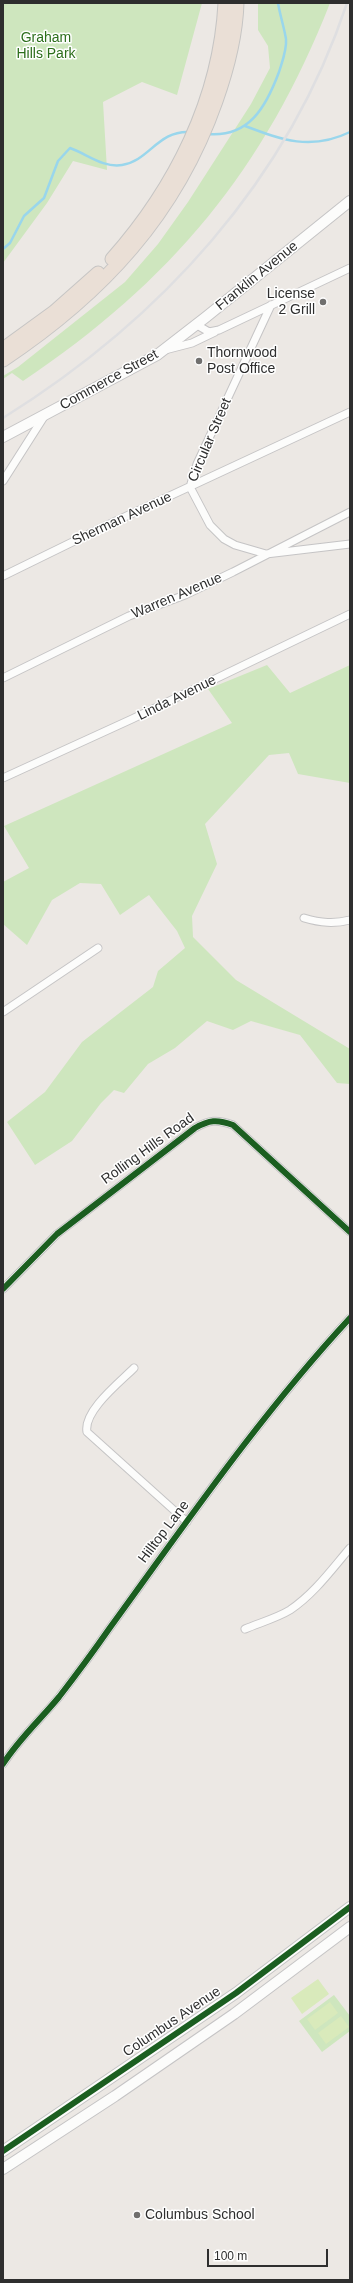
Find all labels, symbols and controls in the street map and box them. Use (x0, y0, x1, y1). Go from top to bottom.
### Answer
park label: Graham Hills Park (16, 30, 76, 62)
street label: Franklin Avenue (213, 238, 301, 314)
place label: License 2 Grill (267, 286, 315, 318)
marker: License 2 Grill (318, 297, 328, 307)
place label: Thornwood Post Office (207, 345, 277, 378)
street label: Commerce Street (57, 346, 161, 414)
marker: Thornwood Post Office (194, 356, 204, 366)
street label: Circular Street (185, 396, 235, 484)
street label: Sherman Avenue (70, 489, 174, 549)
street label: Warren Avenue (129, 569, 225, 623)
street label: Linda Avenue (135, 672, 219, 724)
street label: Rolling Hills Road (98, 1110, 198, 1188)
street label: Hilltop Lane (135, 1497, 193, 1567)
street label: Columbus Avenue (120, 1983, 224, 2061)
place label: Columbus School (145, 2207, 255, 2223)
marker: Columbus School (132, 2210, 142, 2220)
scale bar (209, 2241, 330, 2267)
text: 100 m (214, 2249, 247, 2263)

